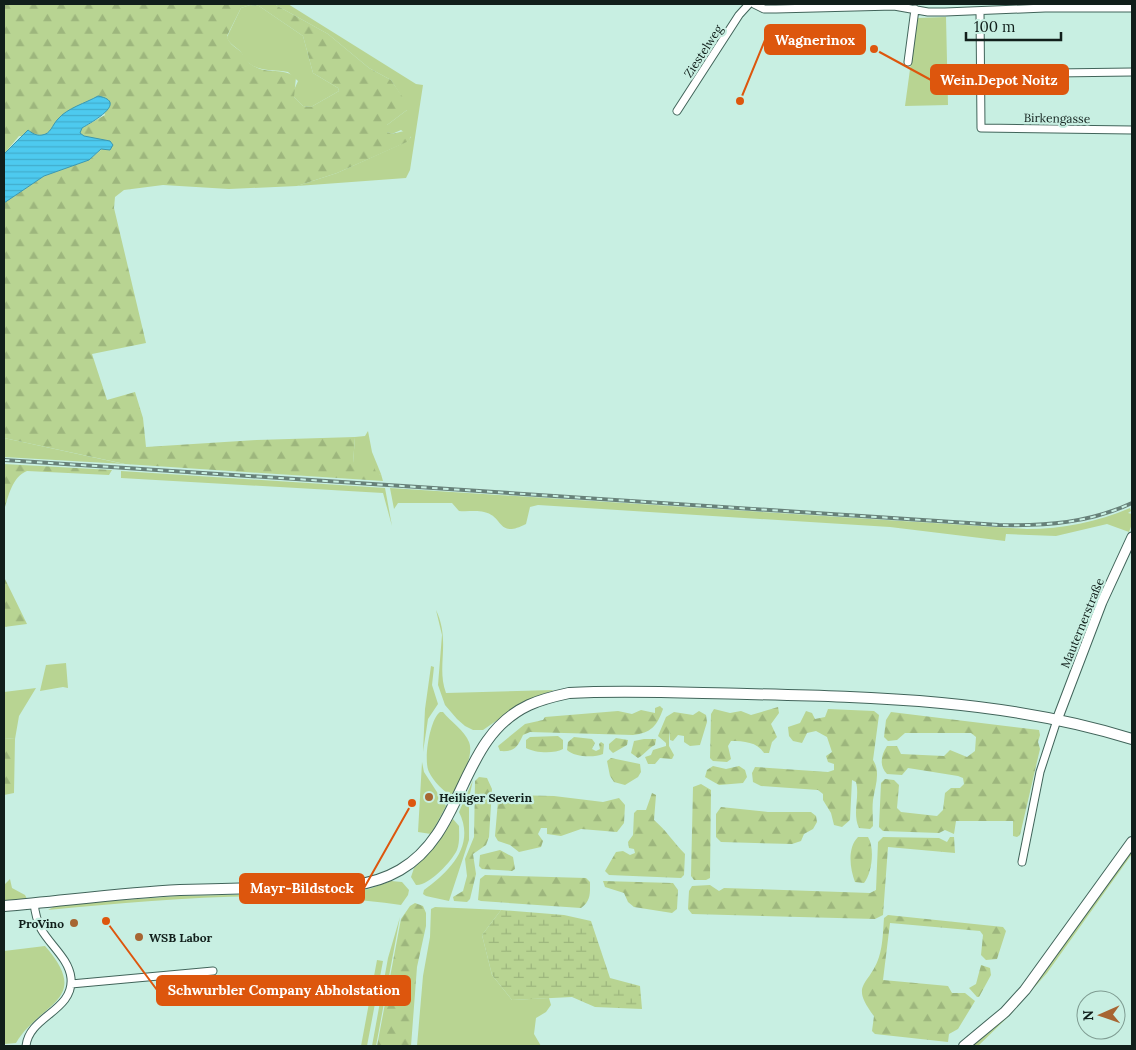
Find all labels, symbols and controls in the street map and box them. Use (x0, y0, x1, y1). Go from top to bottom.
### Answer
scale bar (966, 10, 1061, 42)
text: 100 m (974, 17, 1015, 36)
street label: Ziestelweg (680, 22, 726, 80)
callout: Wagnerinox (765, 25, 865, 54)
text: Wagnerinox (775, 31, 856, 49)
callout: Wein.Depot Noitz (931, 65, 1068, 94)
text: Wein.Depot Noitz (940, 71, 1058, 89)
street label: Birkengasse (1024, 110, 1091, 126)
street label: Mauternerstraße (1057, 575, 1107, 670)
place label: Heiliger Severin (439, 790, 532, 805)
marker: Heiliger Severin (423, 791, 435, 803)
callout: Mayr-Bildstock (240, 874, 364, 903)
text: Mayr-Bildstock (250, 879, 355, 897)
place label: ProVino (18, 916, 64, 931)
marker: ProVino (68, 917, 80, 929)
place label: WSB Labor (149, 930, 213, 945)
marker: WSB Labor (133, 931, 145, 943)
callout: Schwurbler Company Abholstation (157, 976, 410, 1005)
text: Schwurbler Company Abholstation (168, 981, 400, 999)
north arrow (1076, 990, 1126, 1040)
text: N (1079, 1010, 1097, 1021)

